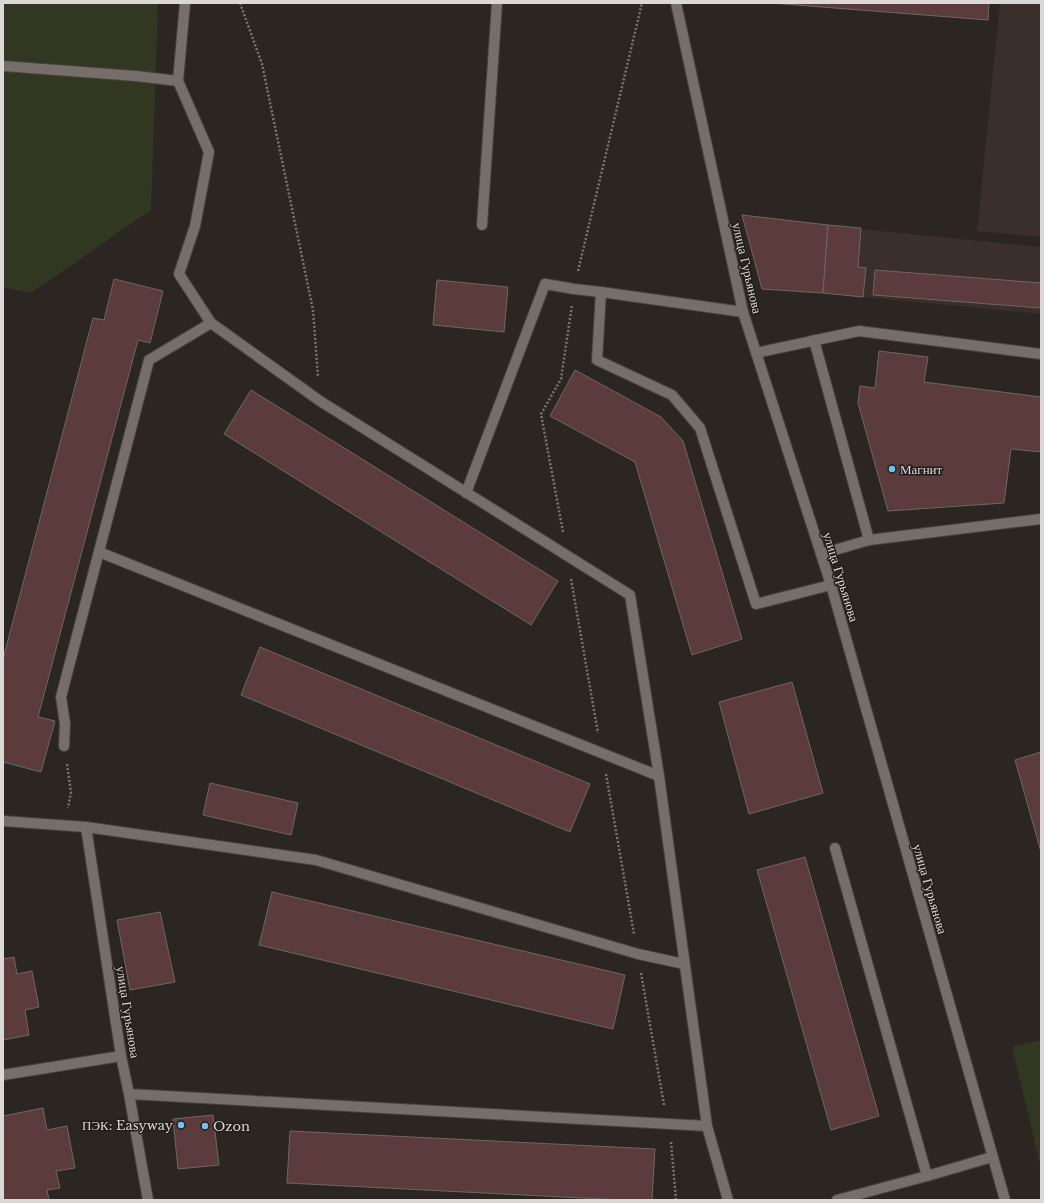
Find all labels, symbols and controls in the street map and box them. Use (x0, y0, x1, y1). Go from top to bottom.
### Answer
street label: улица Гурьянова (728, 221, 766, 315)
place label: Магнит (900, 461, 943, 478)
marker: Магнит (887, 464, 897, 474)
street label: улица Гурьянова (819, 530, 863, 624)
street label: улица Гурьянова (909, 842, 951, 936)
street label: улица Гурьянова (112, 965, 144, 1059)
place label: ПЭК: Easyway (82, 1117, 174, 1134)
place label: Ozon (213, 1118, 250, 1135)
marker: ПЭК: Easyway (176, 1120, 186, 1130)
marker: Ozon (200, 1121, 210, 1131)

